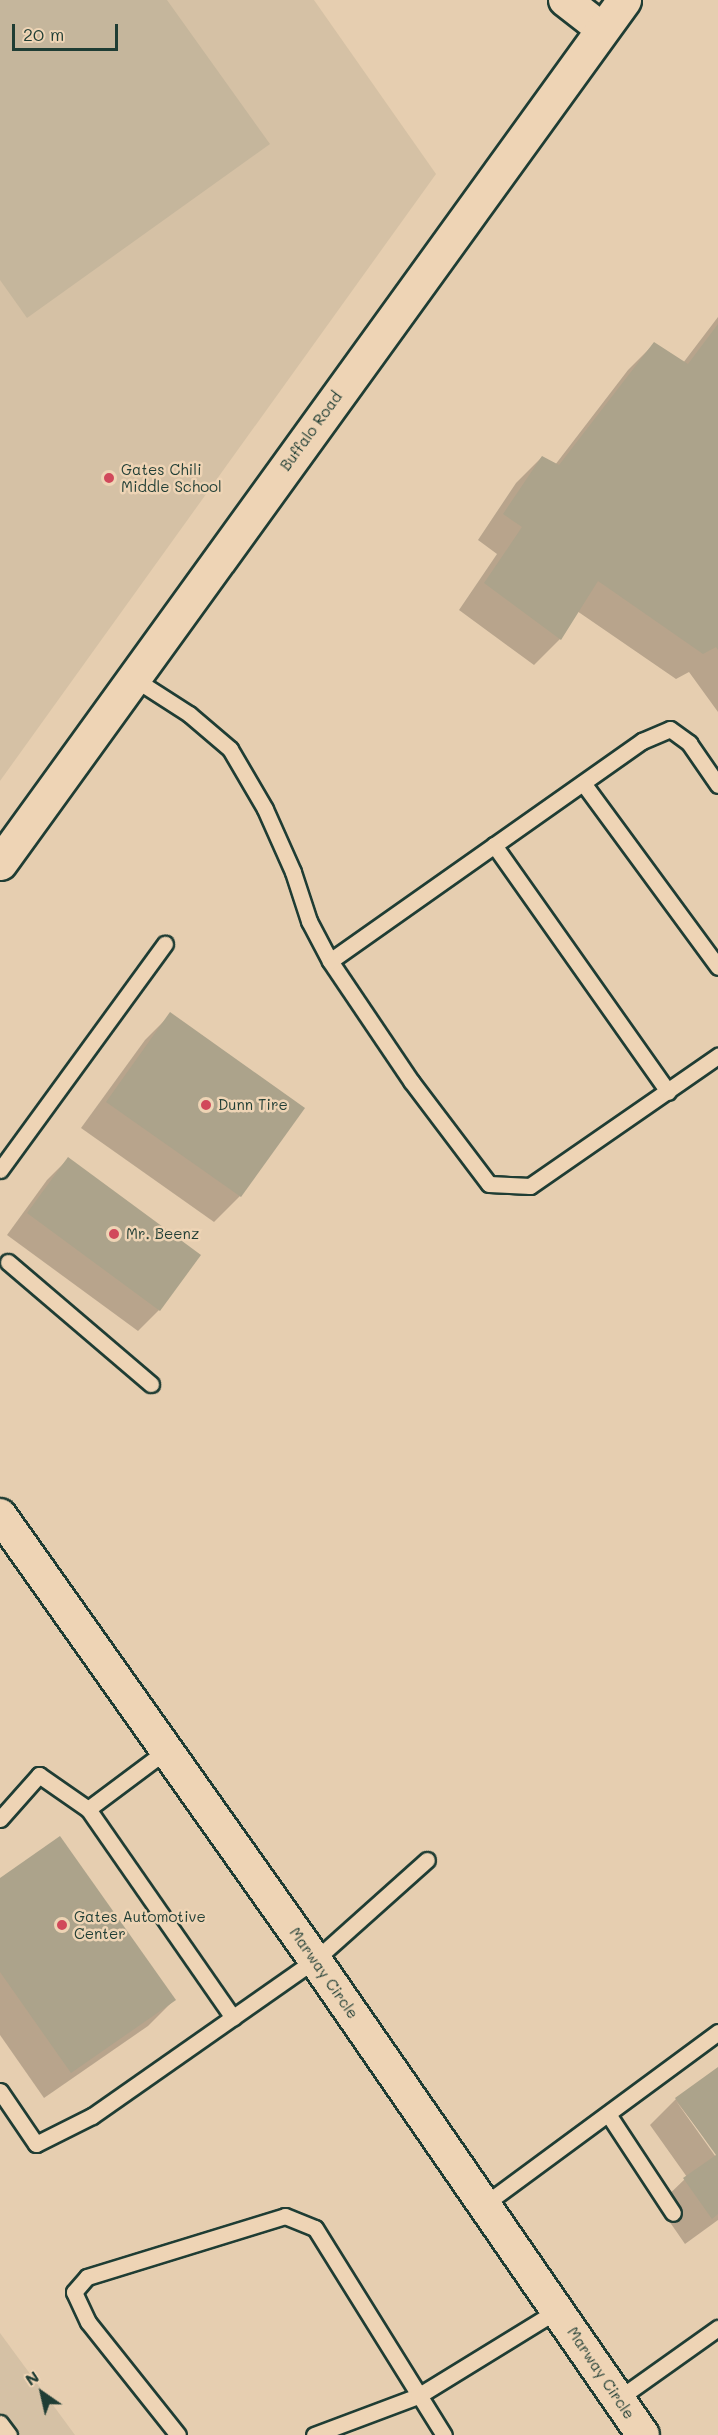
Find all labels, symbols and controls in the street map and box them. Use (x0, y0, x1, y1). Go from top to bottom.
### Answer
scale bar (15, 12, 122, 50)
text: 20 m (23, 22, 64, 46)
street label: Buffalo Road (276, 388, 346, 474)
place label: Gates Chili Middle School (121, 460, 222, 495)
marker: Gates Chili Middle School (102, 471, 116, 485)
place label: Dunn Tire (218, 1096, 288, 1114)
marker: Dunn Tire (199, 1098, 213, 1112)
place label: Mr. Beenz (126, 1225, 199, 1243)
marker: Mr. Beenz (107, 1227, 121, 1241)
place label: Gates Automotive Center (74, 1907, 206, 1942)
marker: Gates Automotive Center (55, 1918, 69, 1932)
street label: Marway Circle (286, 1924, 362, 2022)
street label: Marway Circle (564, 2324, 638, 2422)
north arrow (12, 2363, 72, 2423)
text: N (21, 2366, 43, 2390)

